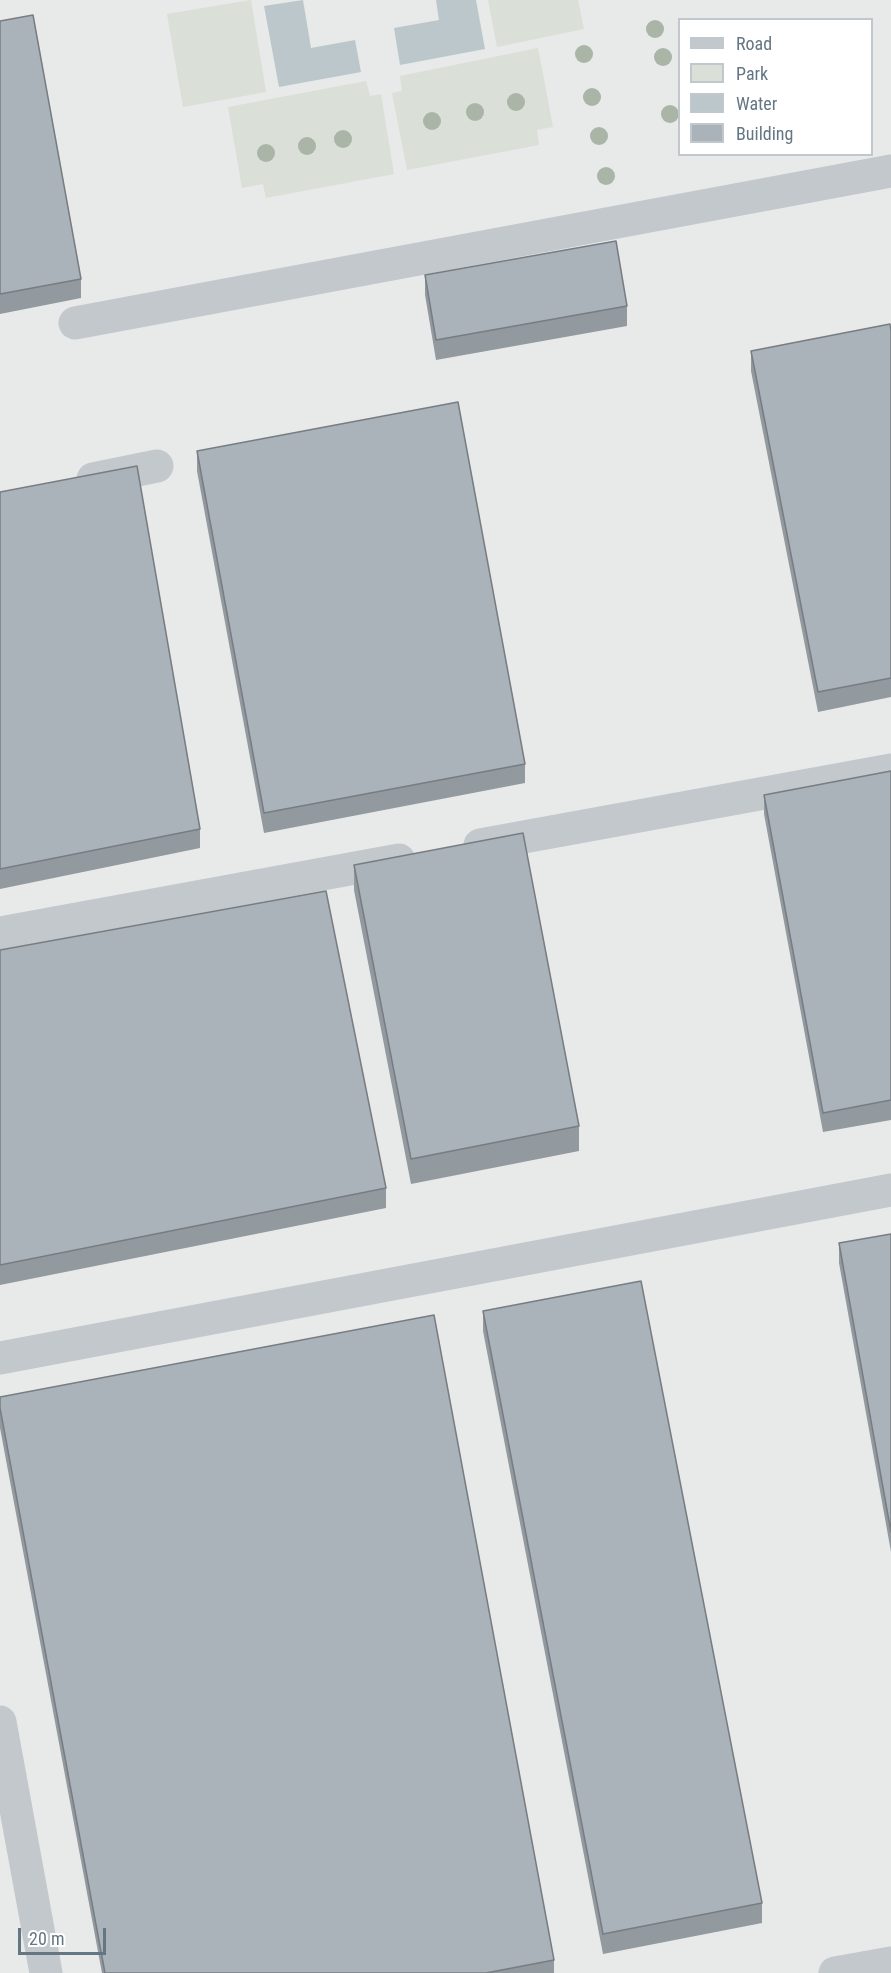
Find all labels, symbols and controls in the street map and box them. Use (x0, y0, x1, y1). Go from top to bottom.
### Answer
legend (678, 18, 873, 156)
text: Road (736, 33, 772, 54)
text: Park (736, 63, 768, 84)
text: Water (736, 93, 777, 114)
text: Building (736, 123, 793, 144)
scale bar (21, 1916, 110, 1954)
text: 20 m (29, 1928, 64, 1949)

